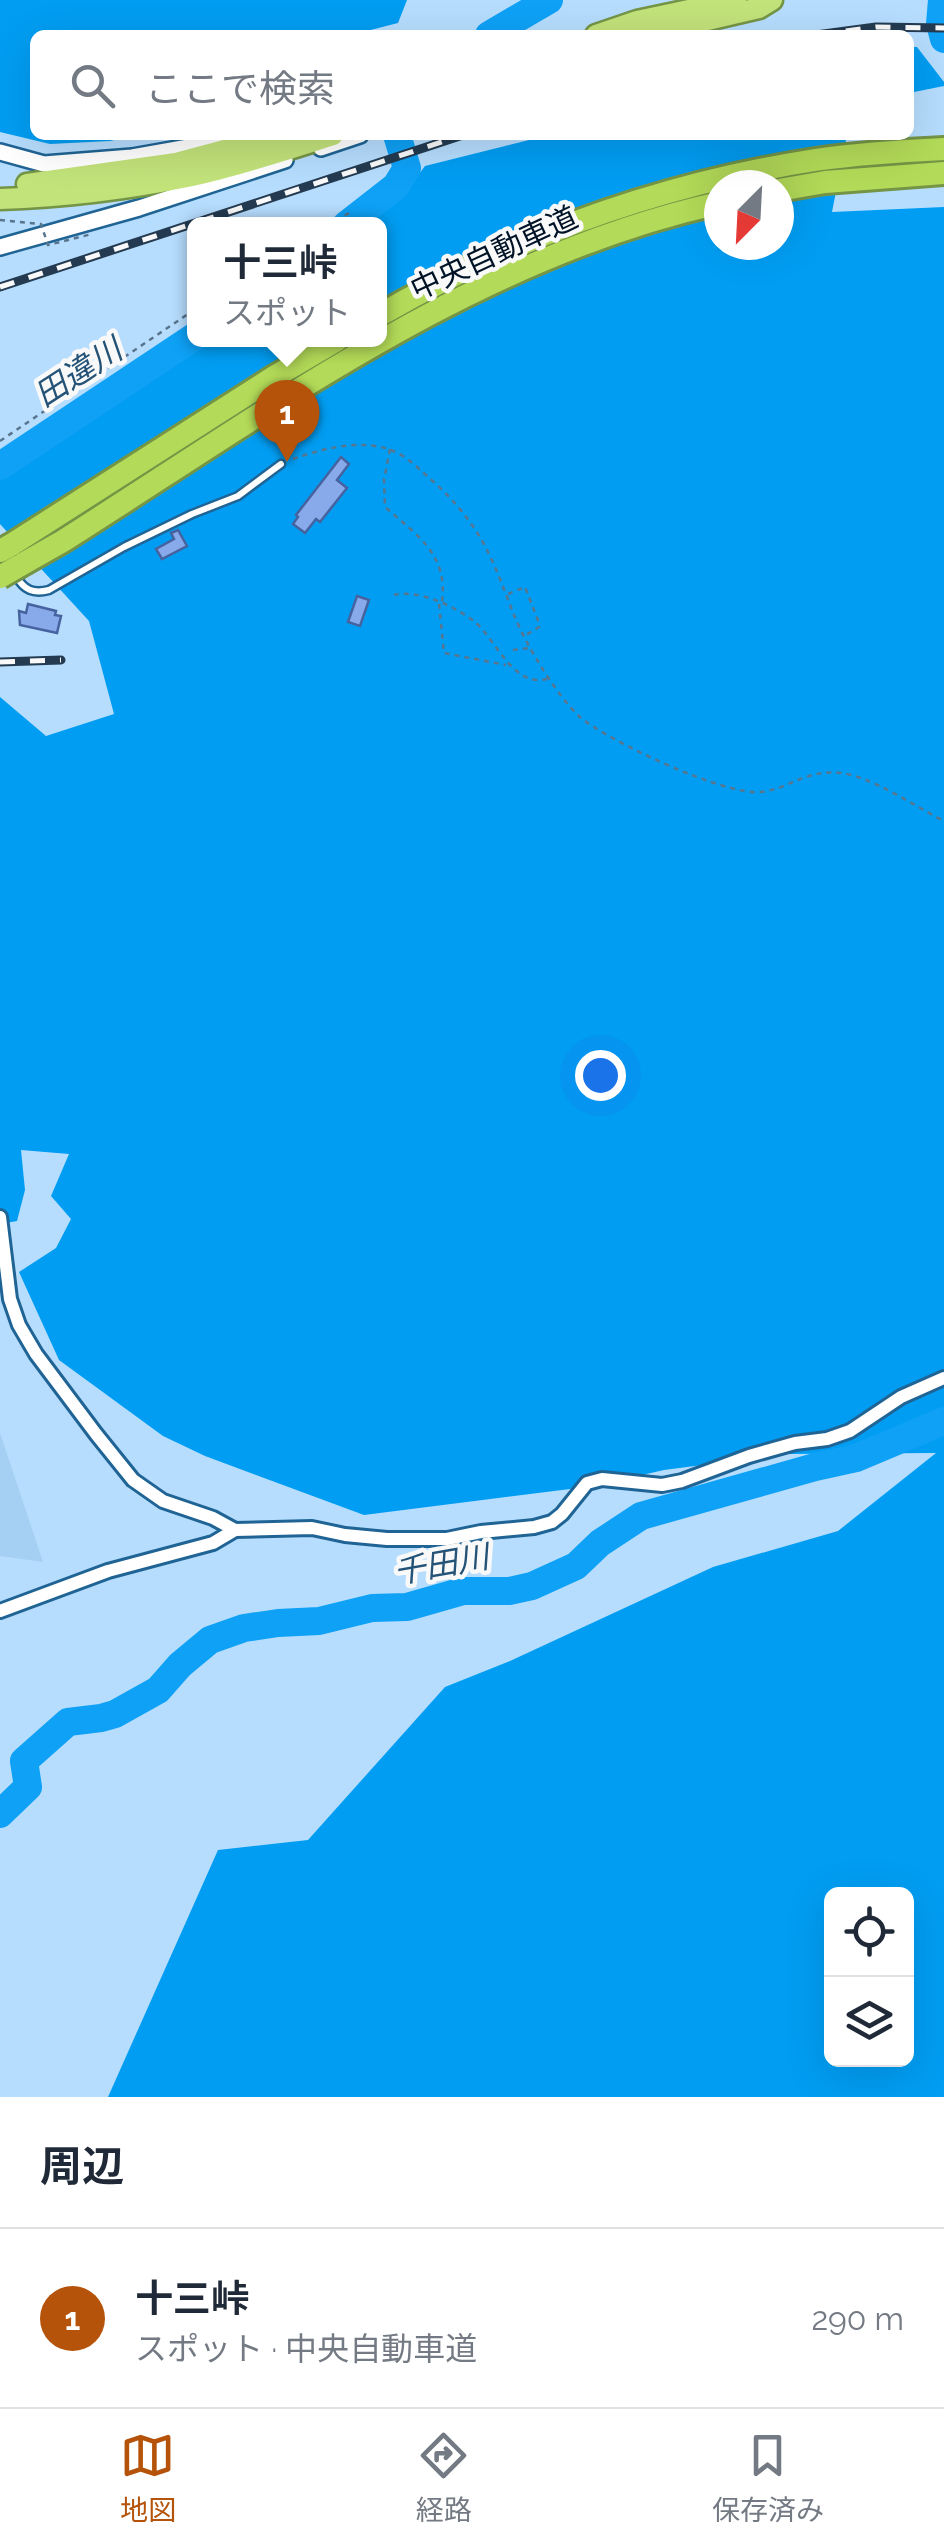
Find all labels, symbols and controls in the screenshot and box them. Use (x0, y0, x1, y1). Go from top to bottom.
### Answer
search box (30, 30, 914, 140)
icon: search (65, 58, 120, 113)
text: ここで検索 (145, 66, 335, 111)
north arrow (704, 170, 794, 260)
street label: 中央自動車道 (405, 199, 583, 307)
popup (187, 217, 387, 347)
text: 十三峠 (223, 240, 337, 285)
text: スポット (223, 294, 351, 331)
water label: 田違川 (28, 329, 131, 414)
pin: 1 (254, 380, 320, 462)
your location (575, 1050, 626, 1101)
water label: 千田川 (391, 1537, 494, 1591)
map controls (824, 1887, 914, 2067)
button: locate (824, 1887, 914, 1977)
button: layers (824, 1977, 914, 2067)
text: 周辺 (40, 2142, 124, 2191)
text: 十三峠 (135, 2276, 249, 2321)
text: 1 (65, 2300, 80, 2337)
text: 290 m (811, 2300, 904, 2337)
text: スポット · 中央自動車道 (135, 2330, 477, 2367)
tab: 地図 (120, 2428, 176, 2528)
tab: 経路 (416, 2428, 472, 2528)
tab: 保存済み (712, 2428, 824, 2528)

